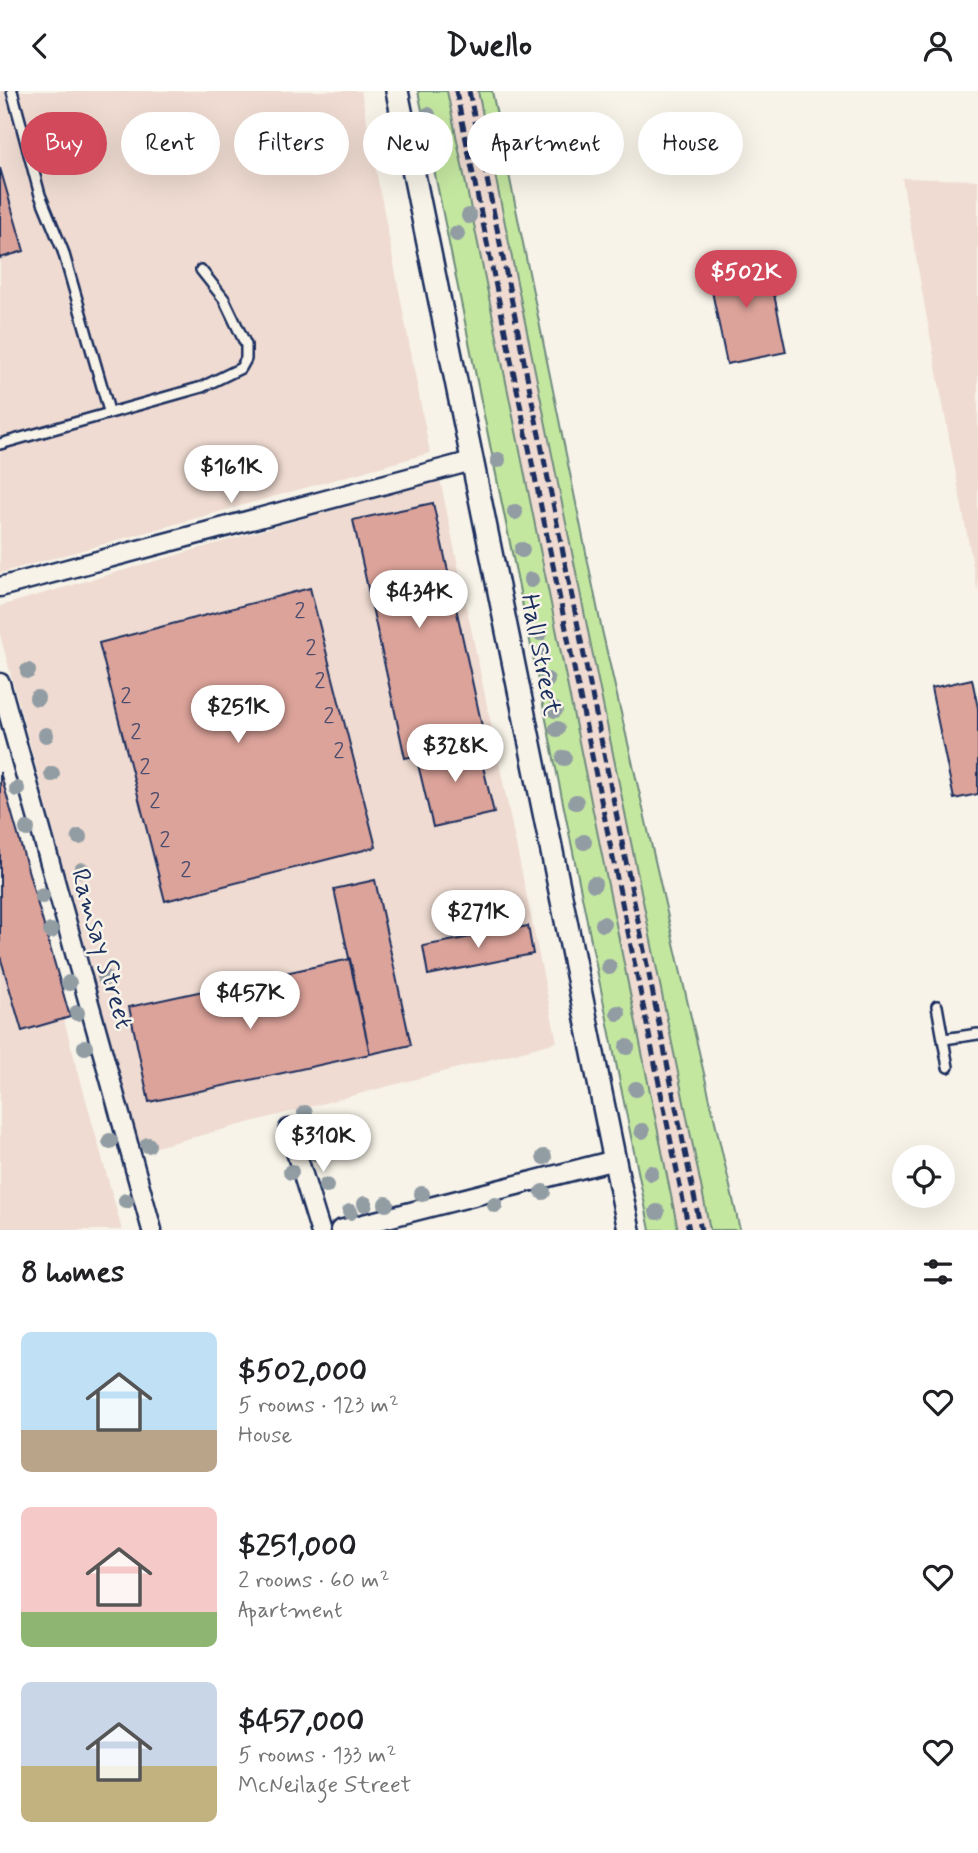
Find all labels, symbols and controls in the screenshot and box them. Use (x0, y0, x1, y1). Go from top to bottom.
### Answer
text: Dwello (446, 25, 532, 67)
icon: back (21, 27, 59, 65)
icon: person (919, 27, 957, 65)
chip: Buy (21, 112, 107, 175)
chip: Rent (121, 112, 220, 175)
chip: Filters (234, 112, 349, 175)
chip: New (363, 112, 453, 175)
chip: Apartment (467, 112, 624, 175)
chip: House (638, 112, 743, 175)
pin: $502K (697, 251, 795, 310)
text: $502K (711, 258, 781, 288)
pin: $161K (182, 445, 280, 505)
text: $161K (200, 453, 262, 483)
pin: $434K (370, 571, 468, 630)
text: $434K (386, 578, 452, 608)
street label: Hall Street (512, 591, 568, 719)
house number: 2 (294, 597, 306, 627)
house number: 2 (305, 634, 317, 664)
house number: 2 (314, 667, 326, 697)
house number: 2 (120, 682, 132, 712)
pin: $251K (189, 685, 287, 745)
text: $251K (207, 693, 269, 723)
house number: 2 (323, 702, 335, 732)
house number: 2 (130, 718, 142, 748)
pin: $328K (406, 725, 504, 784)
text: $328K (423, 732, 487, 762)
house number: 2 (333, 737, 345, 767)
house number: 2 (139, 753, 151, 783)
house number: 2 (149, 787, 161, 817)
house number: 2 (159, 826, 171, 856)
house number: 2 (180, 856, 192, 886)
street label: Ramsay Street (62, 865, 140, 1033)
pin: $271K (429, 891, 527, 950)
text: $271K (447, 898, 509, 928)
pin: $457K (201, 971, 299, 1031)
text: $457K (216, 979, 284, 1009)
pin: $310K (274, 1115, 372, 1174)
text: $310K (291, 1122, 355, 1152)
map controls (892, 1145, 955, 1208)
button: locate (892, 1145, 955, 1208)
text: 8 homes (21, 1253, 124, 1292)
icon: filters (919, 1253, 957, 1291)
text: $502,000 (238, 1352, 367, 1391)
icon: home (77, 1360, 161, 1444)
icon: heart (919, 1383, 957, 1421)
text: 5 rooms · 123 m² (238, 1391, 399, 1421)
text: House (238, 1421, 292, 1451)
text: $251,000 (238, 1527, 356, 1566)
icon: home (77, 1535, 161, 1619)
icon: heart (919, 1558, 957, 1596)
text: 2 rooms · 60 m² (238, 1566, 390, 1596)
text: Apartment (238, 1596, 343, 1626)
text: $457,000 (238, 1702, 364, 1741)
icon: home (77, 1710, 161, 1794)
icon: heart (919, 1733, 957, 1771)
text: 5 rooms · 133 m² (238, 1741, 397, 1771)
text: McNeilage Street (238, 1771, 411, 1801)

